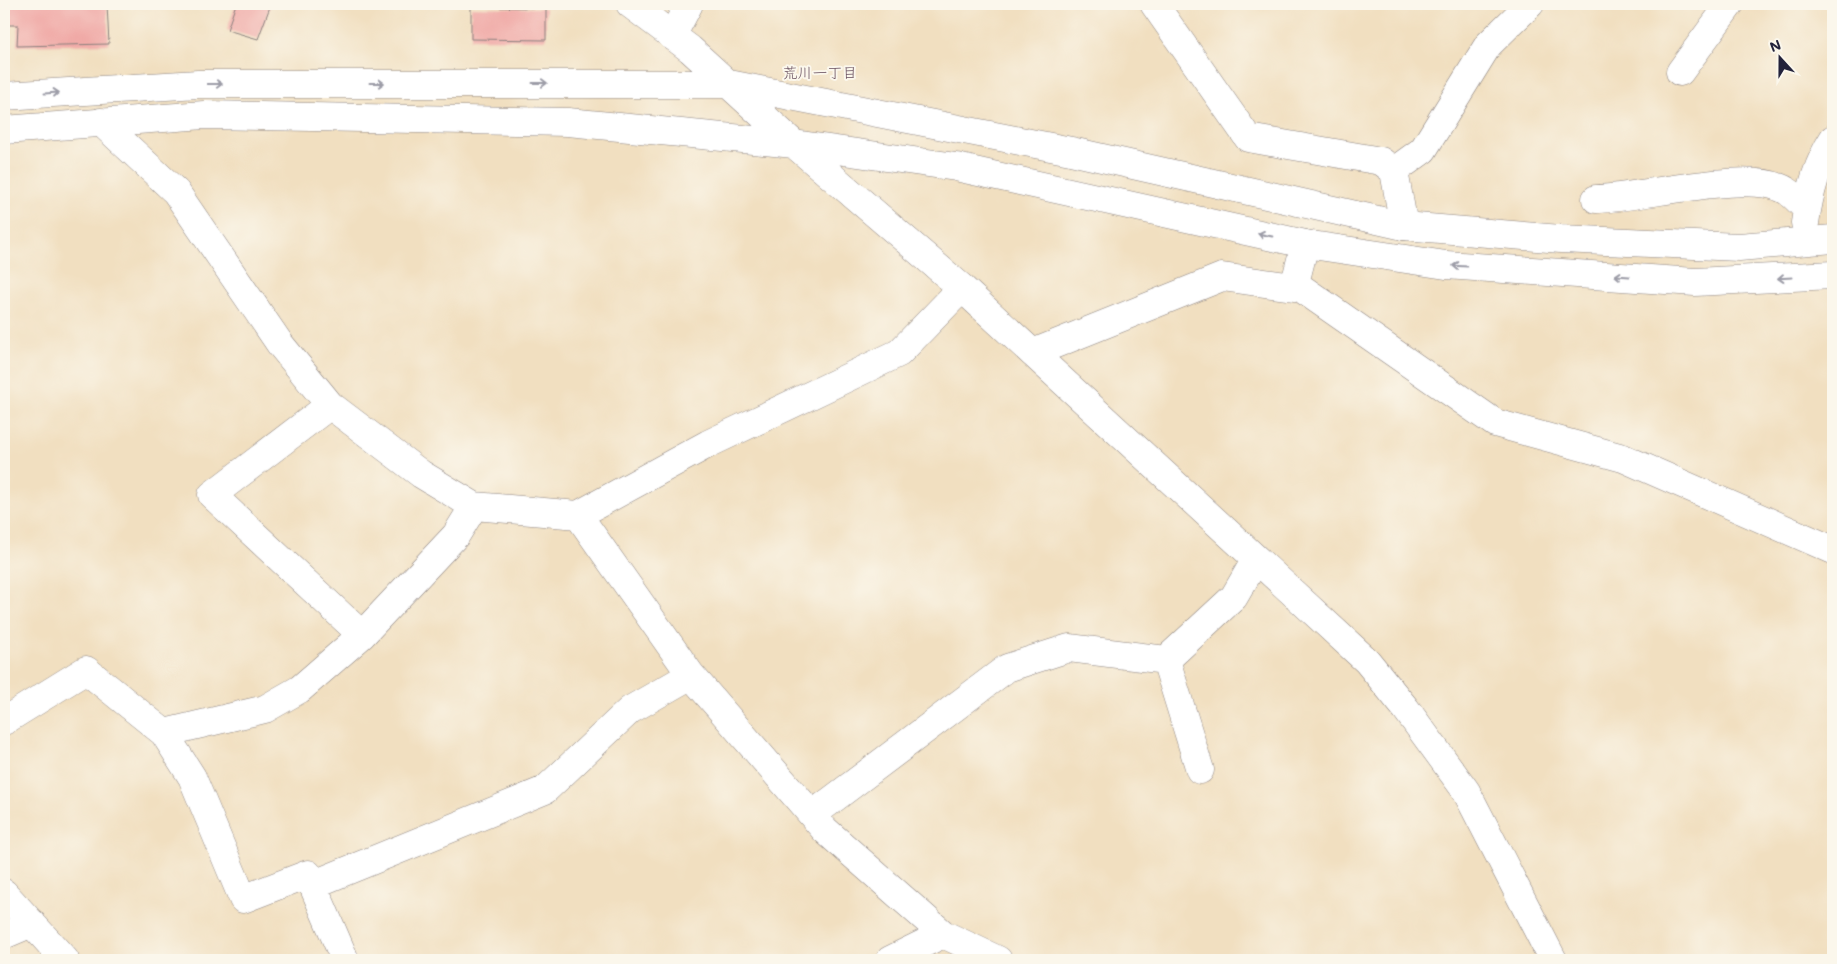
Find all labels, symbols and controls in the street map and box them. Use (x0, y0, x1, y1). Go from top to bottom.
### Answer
north arrow (1754, 32, 1804, 82)
text: N (1767, 35, 1784, 56)
district label: 荒川一丁目 (782, 62, 858, 82)
one-way arrow (368, 78, 385, 88)
one-way arrow (531, 78, 547, 88)
one-way arrow (206, 79, 222, 89)
one-way arrow (44, 89, 60, 98)
one-way arrow (1258, 230, 1274, 239)
one-way arrow (1452, 261, 1468, 270)
one-way arrow (1615, 272, 1631, 281)
one-way arrow (1777, 273, 1793, 282)

